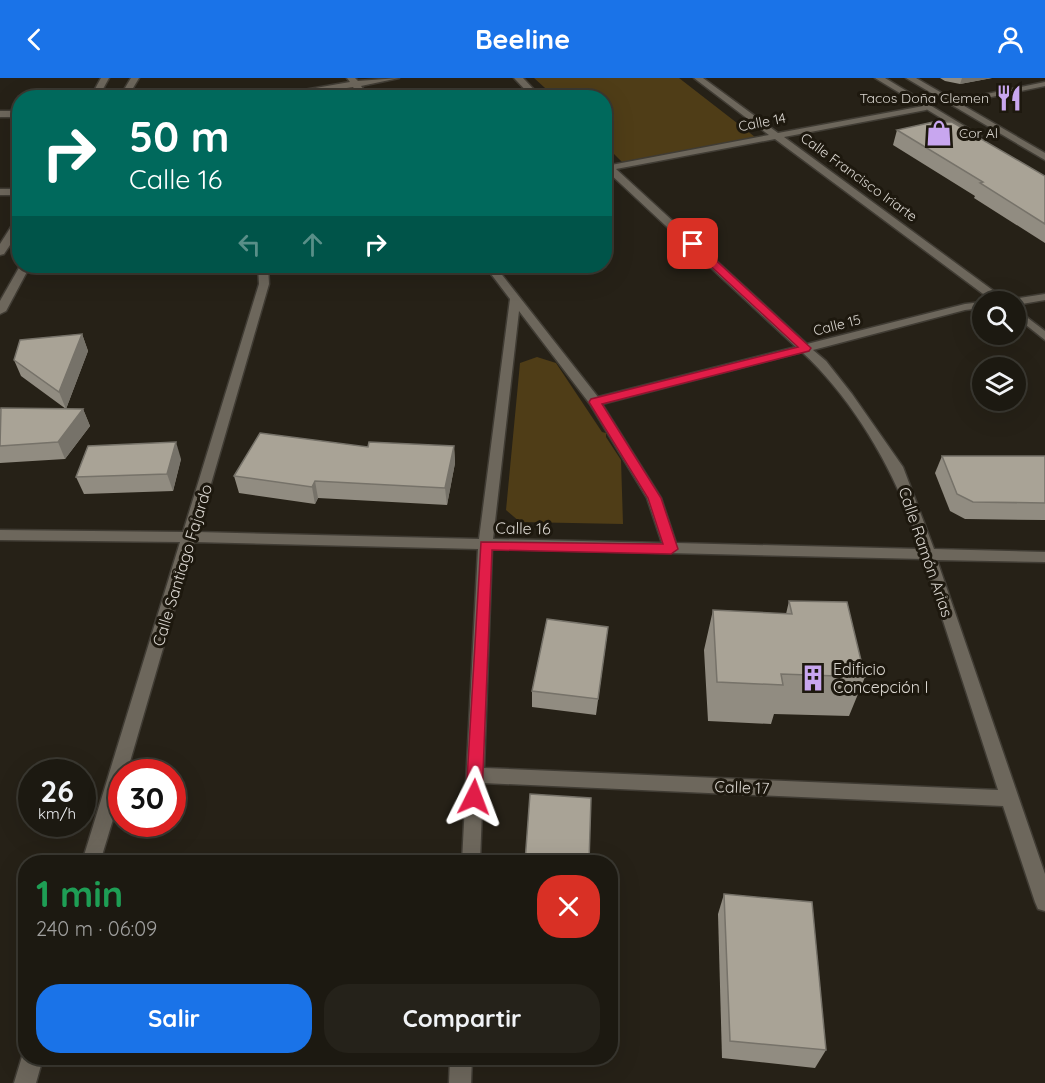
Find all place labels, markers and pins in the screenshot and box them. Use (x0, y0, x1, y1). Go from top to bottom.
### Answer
restaurant icon: Tacos Doña Clemen (994, 83, 1024, 113)
place label: Tacos Doña Clemen (859, 89, 989, 107)
shop icon: Cor Al (924, 118, 954, 148)
place label: Cor Al (959, 124, 998, 142)
pin (667, 218, 718, 269)
place label: Edificio Concepción I (833, 659, 928, 697)
building icon: Edificio Concepción I (798, 663, 828, 693)

